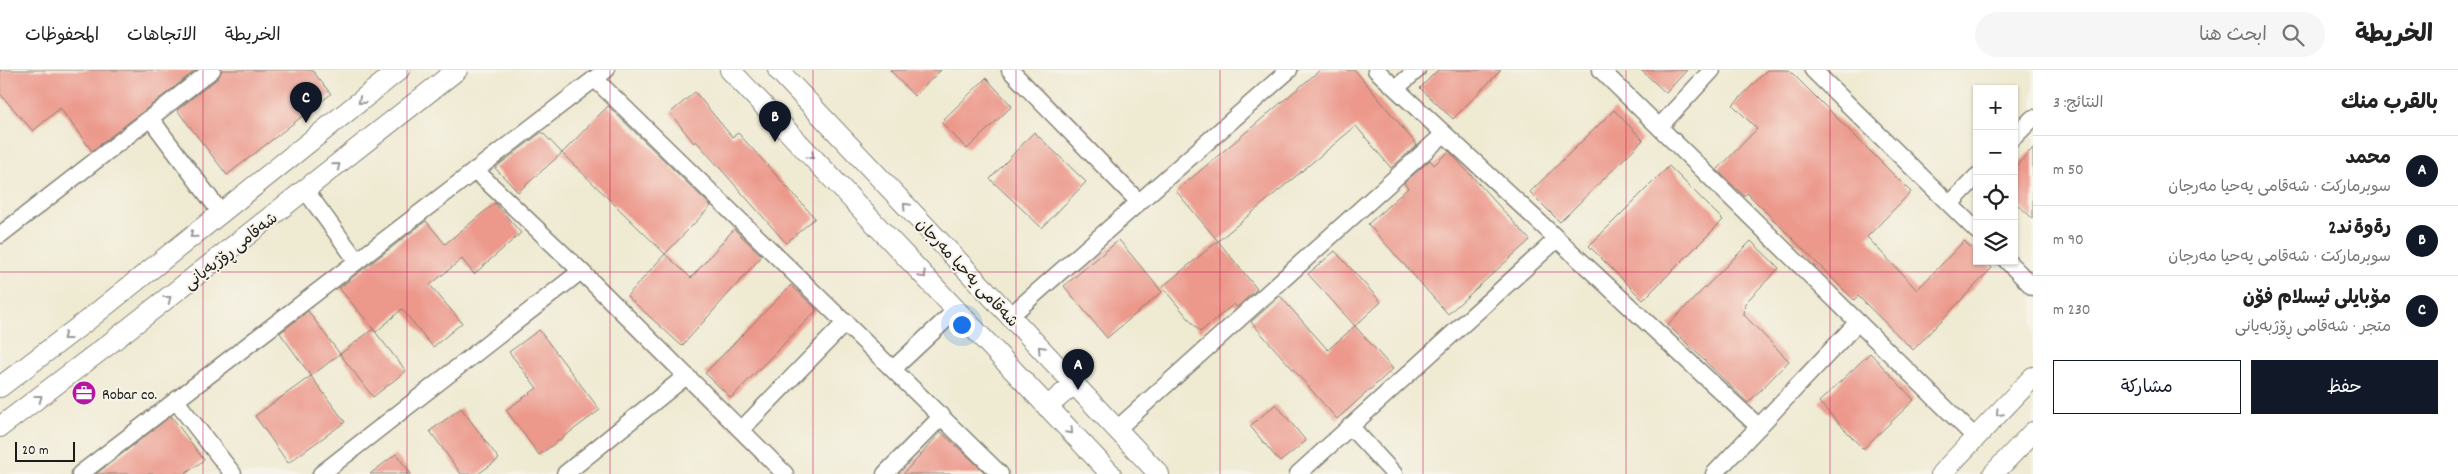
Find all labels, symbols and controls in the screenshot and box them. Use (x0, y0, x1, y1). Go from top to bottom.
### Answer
search box (1975, 12, 2325, 57)
text: الخريطة (2355, 19, 2433, 53)
icon: search (2279, 21, 2307, 49)
text: ابحث هنا (2199, 23, 2267, 50)
text: المحفوظات (25, 24, 99, 49)
text: الاتجاهات (127, 24, 197, 49)
text: الخريطة (225, 24, 281, 49)
pin: C (290, 82, 322, 123)
map controls (1973, 85, 2018, 265)
button: + (1973, 85, 2018, 130)
text: بالقرب منك (2341, 89, 2438, 119)
text: النتائج: 3 (2053, 92, 2103, 115)
one-way arrow (357, 95, 366, 104)
pin: B (759, 101, 791, 142)
button: − (1973, 130, 2018, 175)
text: محمد (2345, 146, 2391, 173)
one-way arrow (805, 151, 814, 160)
text: 50 m (2053, 159, 2084, 182)
text: A (2418, 159, 2426, 182)
one-way arrow (331, 163, 340, 171)
button: locate (1973, 175, 2018, 220)
text: سوبرماركت · شەقامی یەحیا مەرجان (2168, 176, 2391, 199)
one-way arrow (903, 202, 912, 211)
street label: شەقامی ڕۆژبەیانی (180, 208, 284, 297)
street label: شەقامی یەحیا مەرجان (910, 214, 1023, 333)
text: رةوةند2 (2328, 216, 2391, 243)
button: layers (1973, 220, 2018, 265)
text: 90 m (2053, 229, 2084, 252)
text: B (2418, 229, 2426, 252)
one-way arrow (190, 230, 199, 238)
text: سوبرماركت · شەقامی یەحیا مەرجان (2168, 246, 2391, 269)
one-way arrow (917, 269, 926, 278)
text: مۆبایلی ئیسلام فۆن (2243, 286, 2391, 313)
one-way arrow (162, 296, 171, 304)
text: 230 m (2053, 299, 2091, 322)
text: C (2418, 299, 2426, 322)
your location (949, 312, 975, 338)
text: متجر · شەقامی ڕۆژبەیانی (2235, 316, 2391, 339)
one-way arrow (63, 331, 72, 339)
one-way arrow (1038, 346, 1047, 355)
pin: A (1062, 349, 1094, 390)
button: مشاركة (2053, 360, 2241, 414)
button: حفظ (2251, 360, 2438, 414)
office icon: Robar co. (71, 380, 97, 406)
place label: Robar co. (102, 384, 157, 407)
one-way arrow (33, 395, 42, 403)
one-way arrow (1996, 407, 2005, 416)
one-way arrow (1064, 425, 1073, 434)
scale bar (15, 439, 75, 462)
text: 20 m (22, 441, 49, 461)

